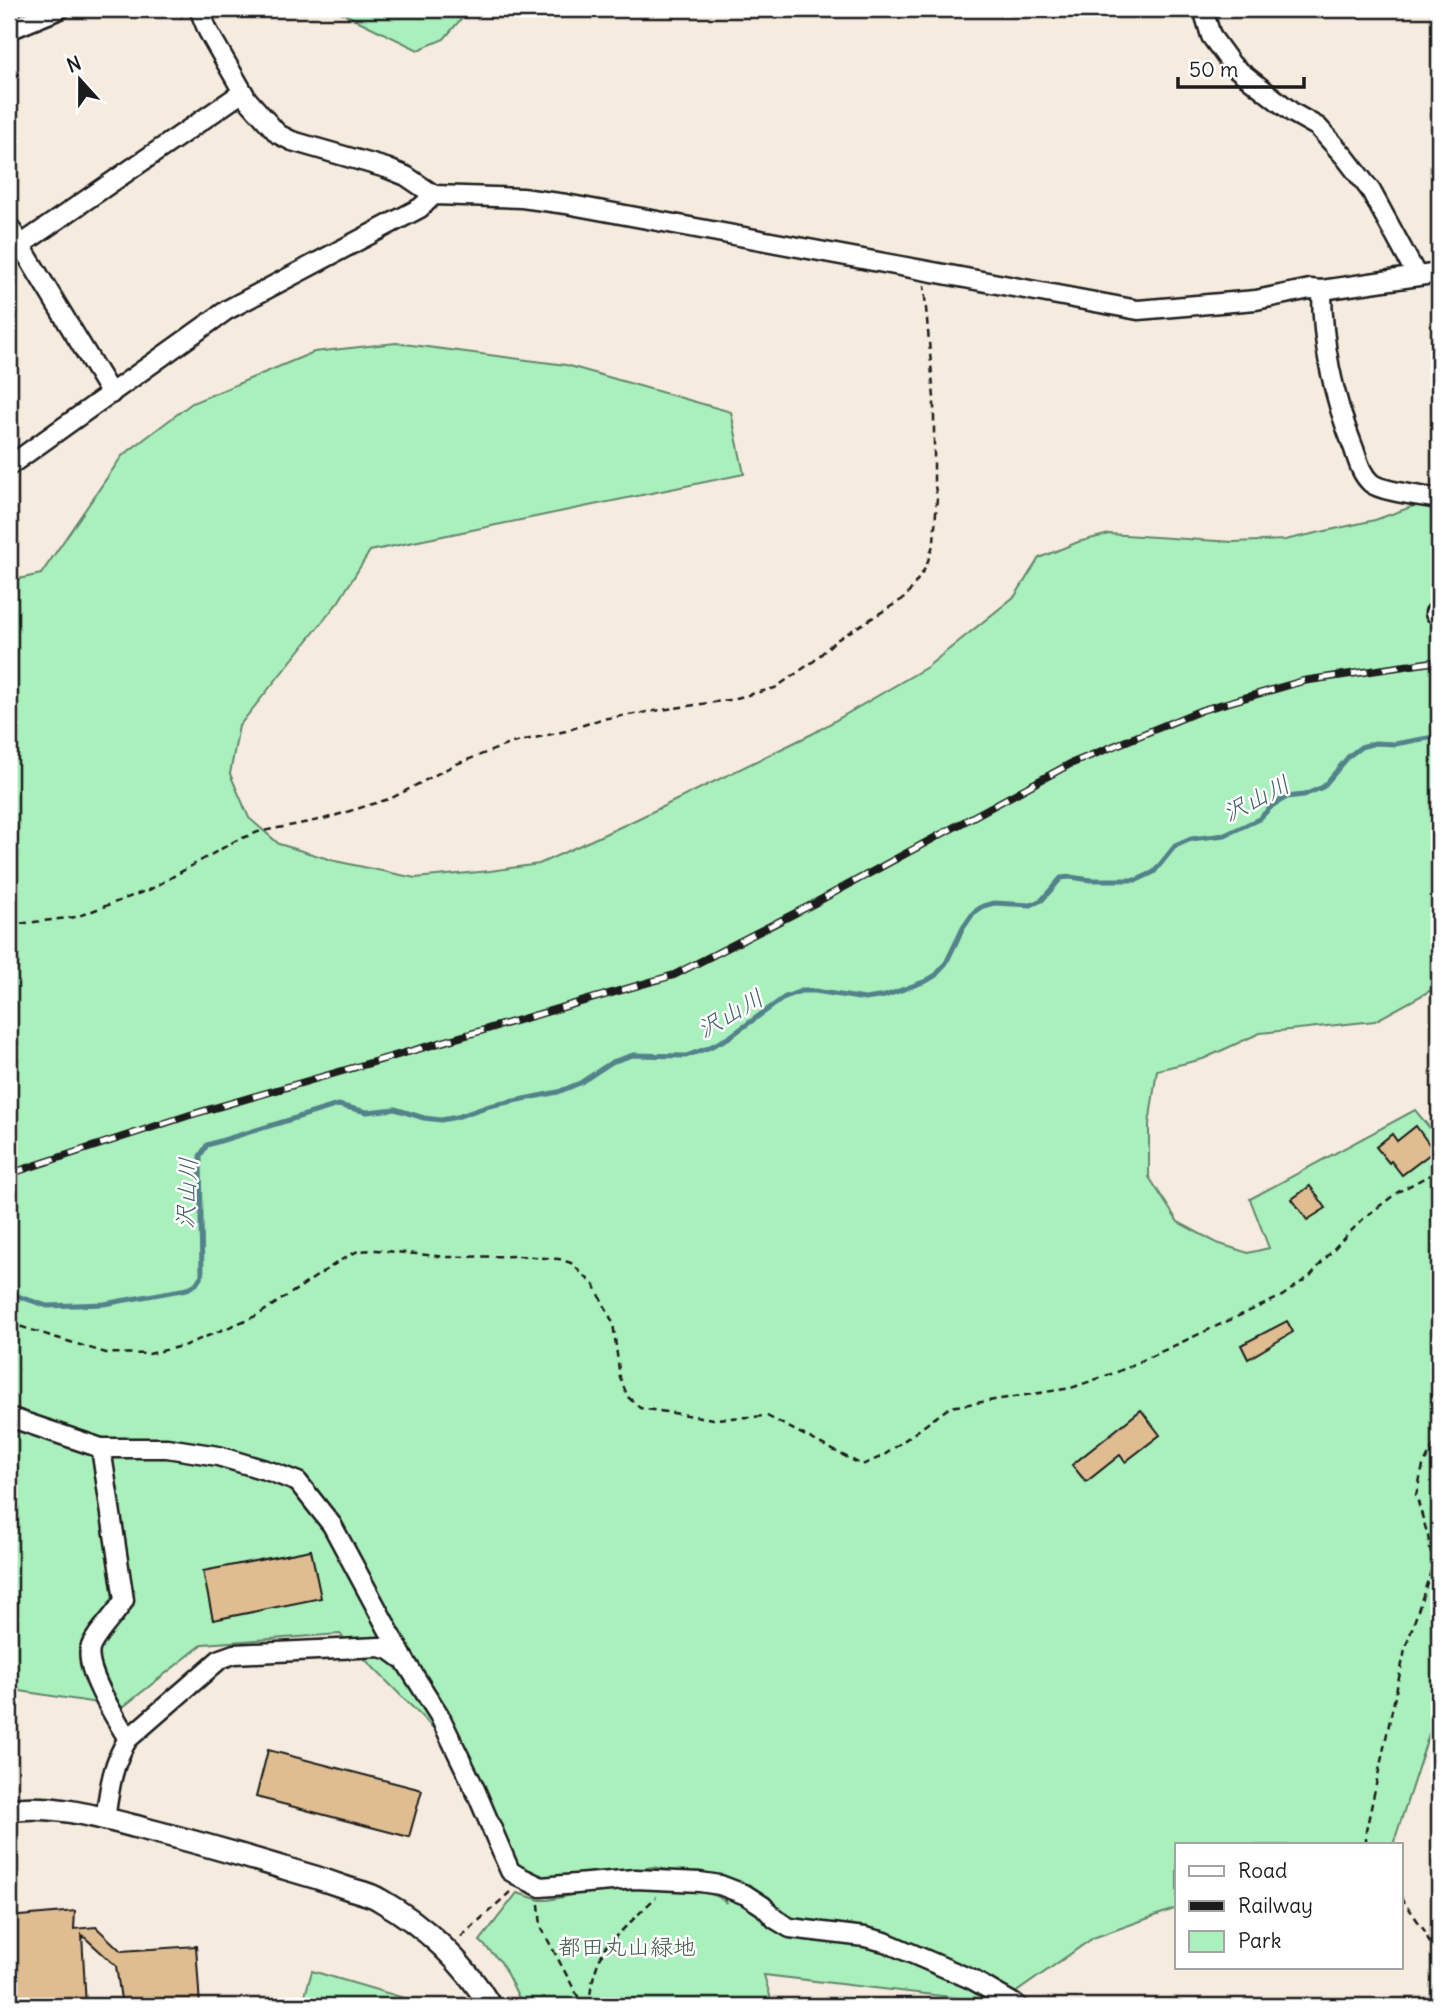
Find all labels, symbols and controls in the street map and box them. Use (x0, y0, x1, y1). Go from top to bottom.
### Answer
north arrow (46, 46, 116, 116)
scale bar (1178, 46, 1304, 90)
text: N (63, 51, 84, 78)
text: 50 m (1189, 56, 1238, 83)
water label: 沢山川 (1217, 768, 1295, 828)
water label: 沢山川 (691, 982, 769, 1044)
water label: 沢山川 (169, 1156, 203, 1230)
legend (1175, 1843, 1402, 1969)
text: Road (1238, 1857, 1287, 1884)
text: Railway (1238, 1892, 1313, 1919)
text: Park (1238, 1927, 1281, 1954)
park label: 都田丸山緑地 (558, 1932, 696, 1961)

